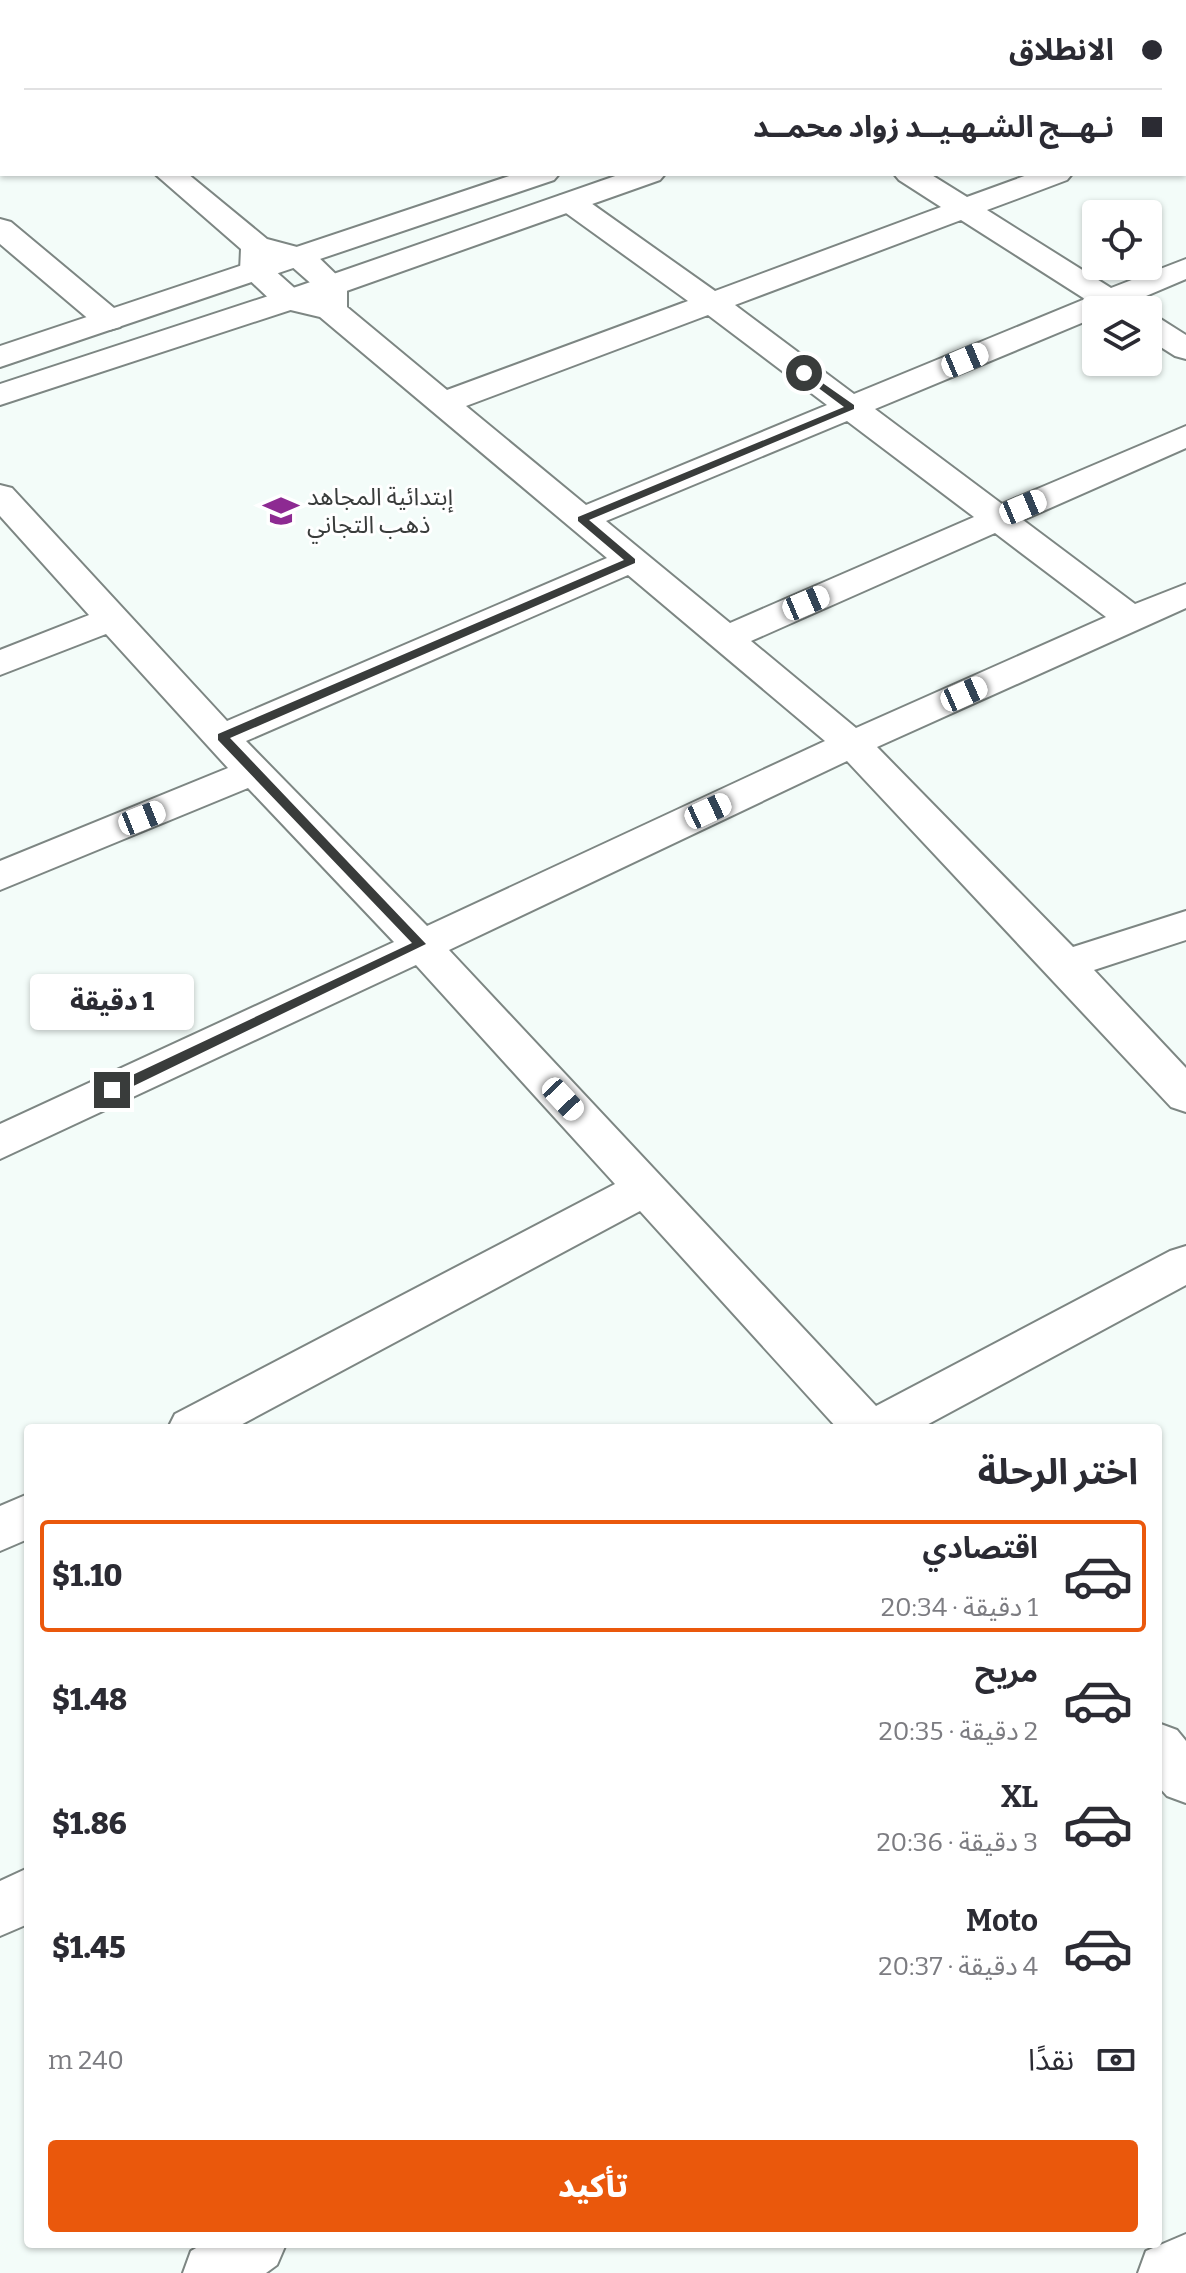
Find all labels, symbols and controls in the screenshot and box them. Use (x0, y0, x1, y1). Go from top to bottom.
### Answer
text: الانطلاق (1009, 32, 1114, 68)
text: نـهــج الشـهـيــد زواد محمــد (753, 109, 1114, 145)
map controls (1082, 200, 1162, 376)
button: locate (1082, 200, 1162, 280)
button: layers (1082, 296, 1162, 376)
car (938, 340, 992, 380)
route start (786, 355, 822, 391)
place label: إبتدائية المجاهد ذهب التجاني (307, 483, 454, 544)
car (996, 487, 1050, 527)
school or university icon: إبتدائية المجاهد ذهب التجاني (262, 492, 300, 530)
car (779, 583, 833, 623)
car (937, 673, 991, 715)
car (681, 790, 735, 832)
car (115, 798, 169, 838)
callout: 1 دقيقة (30, 974, 194, 1030)
text: 1 دقيقة (70, 986, 154, 1017)
route end (94, 1072, 130, 1108)
car (538, 1073, 588, 1125)
text: اختر الرحلة (978, 1450, 1138, 1494)
text: اقتصادي (923, 1530, 1038, 1566)
icon: car (1062, 1540, 1134, 1612)
text: $1.10 (52, 1558, 123, 1594)
text: 1 دقيقة · 20:34 (881, 1592, 1038, 1623)
text: مريح (975, 1654, 1038, 1690)
icon: car (1062, 1664, 1134, 1736)
text: $1.48 (52, 1682, 127, 1718)
text: 2 دقيقة · 20:35 (879, 1716, 1038, 1747)
text: XL (1001, 1779, 1038, 1815)
icon: car (1062, 1788, 1134, 1860)
text: $1.86 (52, 1806, 127, 1842)
text: 3 دقيقة · 20:36 (876, 1827, 1038, 1858)
text: Moto (966, 1903, 1038, 1939)
icon: car (1062, 1912, 1134, 1984)
text: $1.45 (52, 1930, 126, 1966)
text: 4 دقيقة · 20:37 (878, 1951, 1038, 1982)
icon: cash (1094, 2038, 1138, 2082)
text: نقدًا (1028, 2042, 1074, 2078)
text: 240 m (48, 2045, 124, 2076)
button: تأكيد (48, 2140, 1138, 2232)

